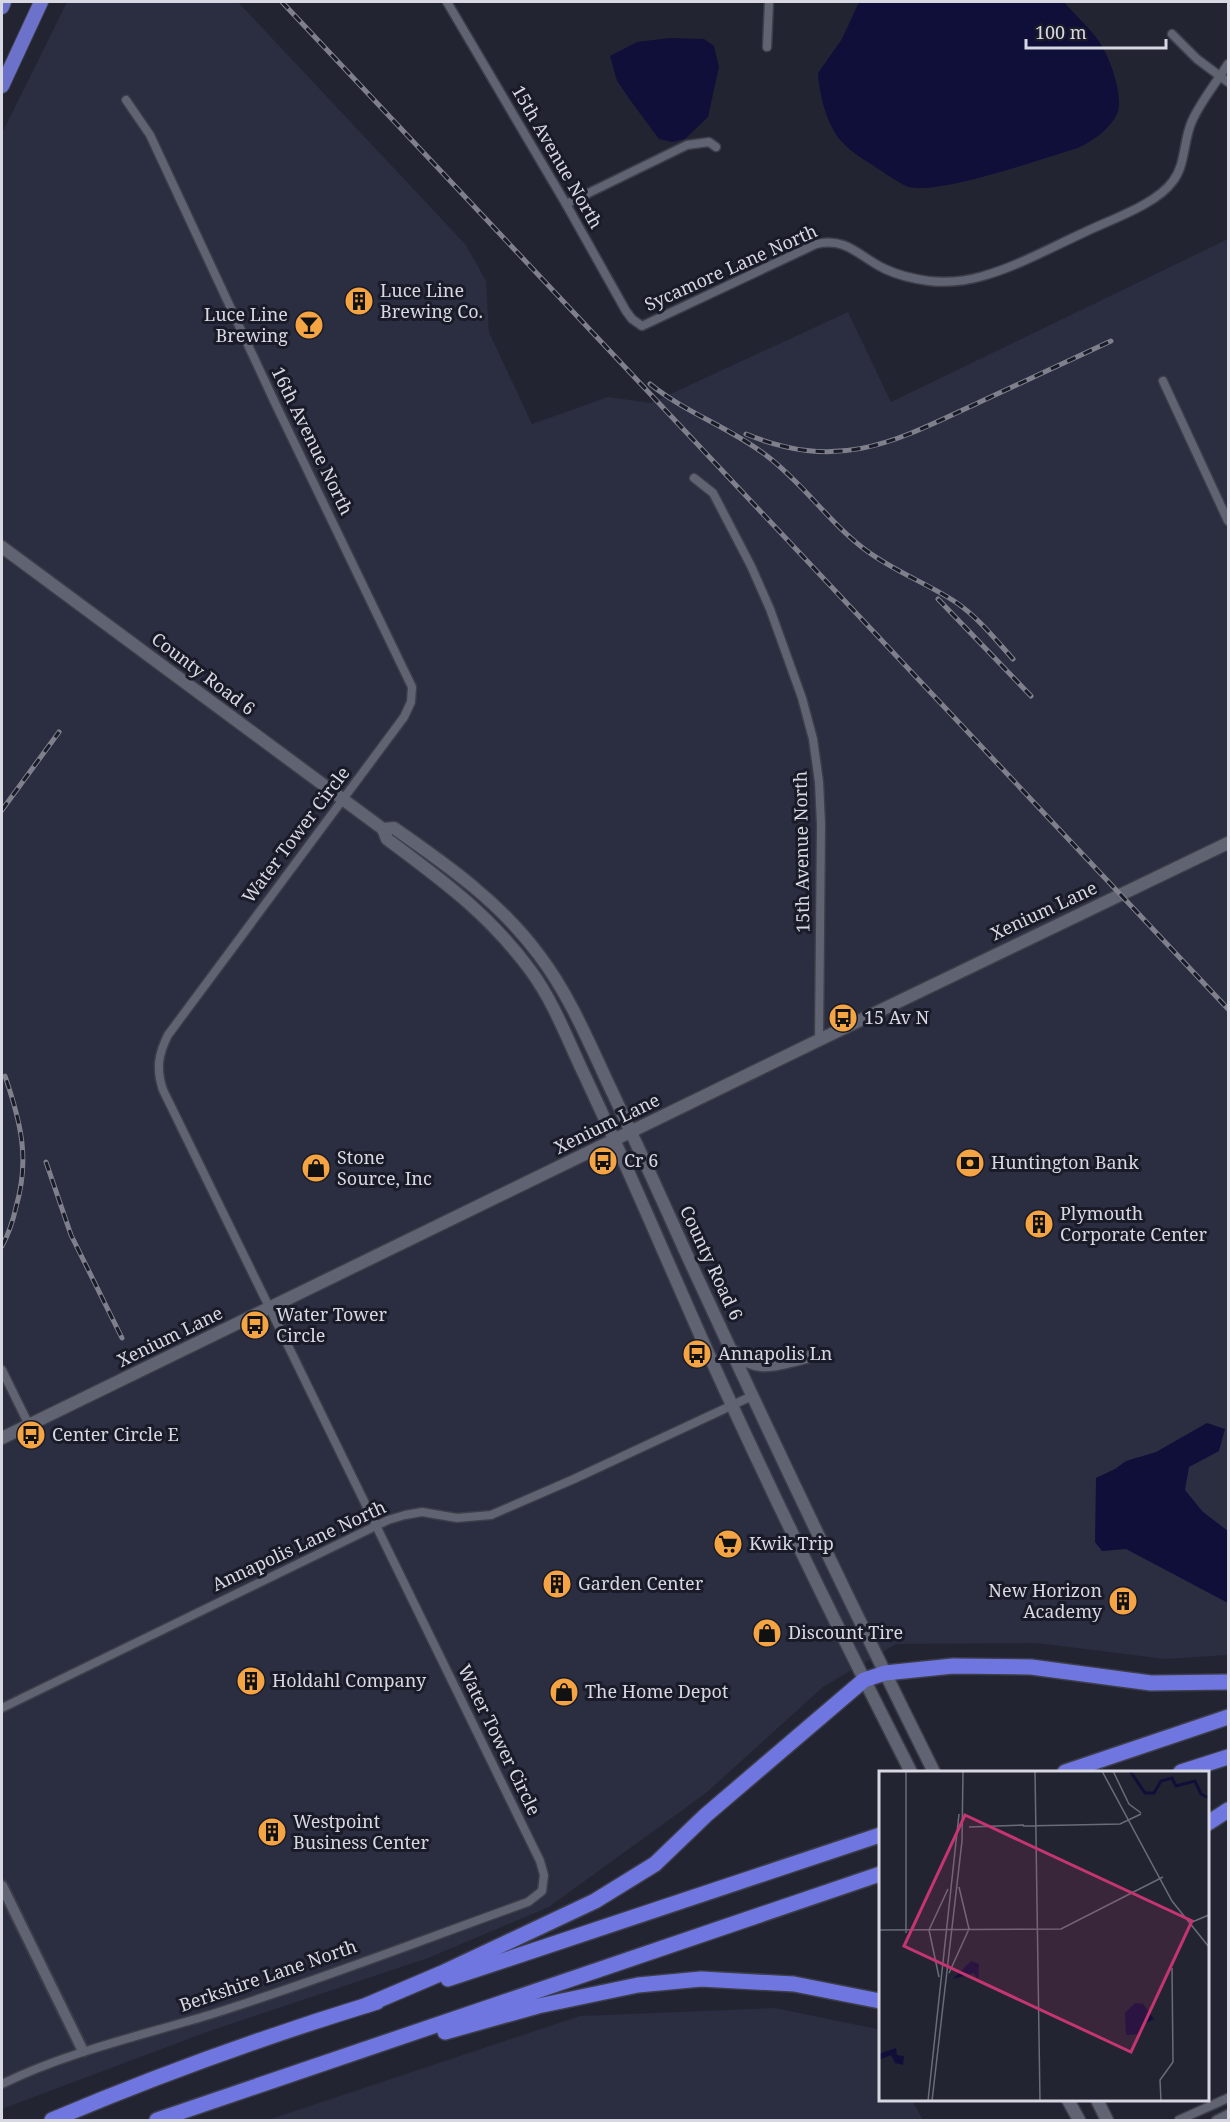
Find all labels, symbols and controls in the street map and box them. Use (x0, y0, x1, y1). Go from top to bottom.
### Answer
scale bar (1026, 12, 1166, 50)
text: 100 m (1035, 20, 1087, 44)
street label: 15th Avenue North (507, 80, 609, 233)
street label: Sycamore Lane North (641, 218, 821, 316)
place label: Luce Line Brewing Co. (380, 278, 483, 323)
building icon: Luce Line Brewing Co. (343, 285, 375, 317)
place label: Luce Line Brewing (204, 302, 288, 347)
bar icon: Luce Line Brewing (293, 309, 325, 341)
street label: 16th Avenue North (267, 363, 359, 519)
street label: County Road 6 (147, 626, 260, 720)
street label: Water Tower Circle (236, 761, 354, 908)
street label: 15th Avenue North (788, 771, 814, 933)
street label: Xenium Lane (987, 875, 1101, 945)
bus stop icon: 15 Av N (827, 1002, 859, 1034)
place label: 15 Av N (864, 1005, 930, 1029)
street label: Xenium Lane (550, 1087, 663, 1159)
place label: Stone Source, Inc (337, 1145, 432, 1190)
bus stop icon: Cr 6 (587, 1145, 619, 1177)
bank icon: Huntington Bank (954, 1147, 986, 1179)
place label: Cr 6 (624, 1148, 658, 1172)
place label: Huntington Bank (991, 1150, 1139, 1174)
shop icon: Stone Source, Inc (300, 1152, 332, 1184)
street label: County Road 6 (675, 1201, 749, 1324)
place label: Plymouth Corporate Center (1060, 1201, 1208, 1246)
building icon: Plymouth Corporate Center (1023, 1208, 1055, 1240)
street label: Xenium Lane (113, 1300, 226, 1372)
place label: Water Tower Circle (276, 1302, 388, 1347)
bus stop icon: Water Tower Circle (239, 1309, 271, 1341)
bus stop icon: Annapolis Ln (681, 1338, 713, 1370)
place label: Annapolis Ln (718, 1341, 833, 1365)
bus stop icon: Center Circle E (15, 1419, 47, 1451)
place label: Center Circle E (52, 1422, 179, 1446)
street label: Annapolis Lane North (208, 1494, 389, 1596)
supermarket icon: Kwik Trip (712, 1528, 744, 1560)
place label: Kwik Trip (749, 1531, 834, 1555)
building icon: Garden Center (541, 1568, 573, 1600)
place label: Garden Center (578, 1571, 704, 1595)
place label: New Horizon Academy (988, 1578, 1103, 1623)
building icon: New Horizon Academy (1107, 1585, 1139, 1617)
shop icon: Discount Tire (751, 1617, 783, 1649)
place label: Discount Tire (788, 1620, 903, 1644)
street label: Water Tower Circle (453, 1660, 547, 1819)
building icon: Holdahl Company (235, 1665, 267, 1697)
place label: Holdahl Company (272, 1668, 427, 1692)
shop icon: The Home Depot (548, 1676, 580, 1708)
place label: The Home Depot (585, 1679, 728, 1703)
inset map (879, 1771, 1209, 2101)
place label: Westpoint Business Center (293, 1809, 429, 1854)
building icon: Westpoint Business Center (256, 1816, 288, 1848)
street label: Berkshire Lane North (176, 1933, 360, 2017)

